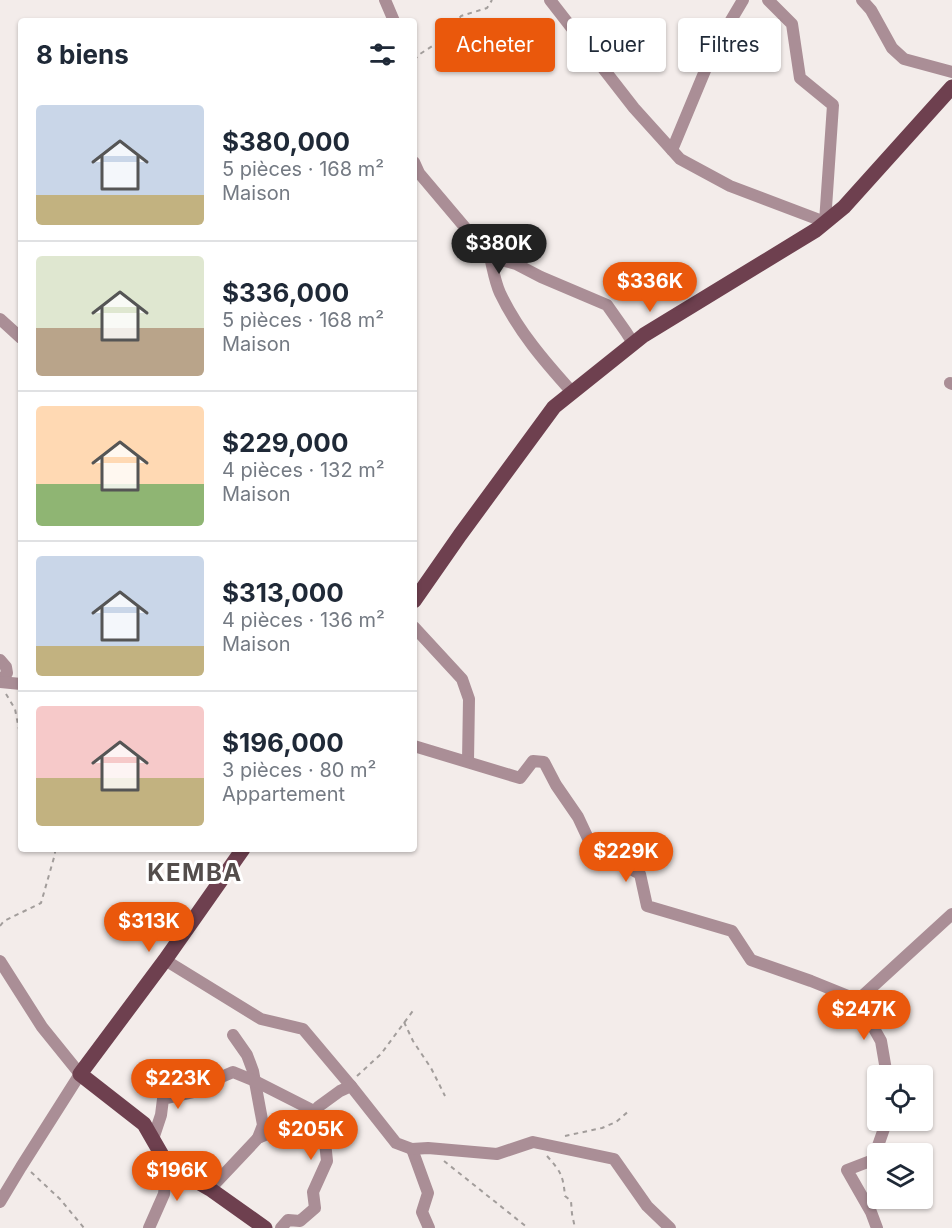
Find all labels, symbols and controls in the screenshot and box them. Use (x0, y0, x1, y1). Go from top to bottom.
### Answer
chip: Acheter (435, 18, 555, 72)
chip: Louer (567, 18, 666, 72)
chip: Filtres (678, 18, 781, 72)
icon: filters (366, 38, 399, 71)
text: 8 biens (36, 39, 129, 70)
text: $380,000 (222, 126, 350, 157)
icon: home (84, 129, 156, 201)
text: 5 pièces · 168 m² (222, 157, 384, 181)
text: Maison (222, 181, 291, 205)
pin: $380K (457, 224, 541, 275)
text: $380K (466, 231, 532, 255)
pin: $336K (608, 262, 692, 313)
text: $336K (617, 269, 683, 293)
text: $336,000 (222, 277, 349, 308)
icon: home (84, 280, 156, 352)
text: 5 pièces · 168 m² (222, 308, 384, 332)
text: Maison (222, 332, 291, 356)
text: $229,000 (222, 427, 348, 458)
icon: home (84, 430, 156, 502)
text: 4 pièces · 132 m² (222, 458, 385, 482)
text: Maison (222, 482, 291, 506)
text: $313,000 (222, 577, 344, 608)
icon: home (84, 580, 156, 652)
text: 4 pièces · 136 m² (222, 608, 385, 632)
text: Maison (222, 632, 291, 656)
text: $196,000 (222, 727, 344, 758)
icon: home (84, 730, 156, 802)
text: 3 pièces · 80 m² (222, 758, 376, 782)
text: Appartement (222, 782, 345, 806)
pin: $229K (584, 832, 668, 883)
text: $229K (593, 839, 659, 863)
district label: KEMBA (147, 858, 243, 887)
pin: $313K (107, 902, 191, 953)
text: $313K (118, 909, 180, 933)
pin: $247K (822, 990, 906, 1041)
text: $247K (832, 997, 896, 1021)
pin: $223K (136, 1059, 220, 1110)
map controls (867, 1065, 933, 1209)
button: locate (867, 1065, 933, 1131)
text: $223K (145, 1066, 211, 1090)
pin: $205K (269, 1110, 353, 1161)
text: $205K (278, 1117, 344, 1141)
button: layers (867, 1143, 933, 1209)
pin: $196K (135, 1151, 219, 1202)
text: $196K (146, 1158, 208, 1182)

